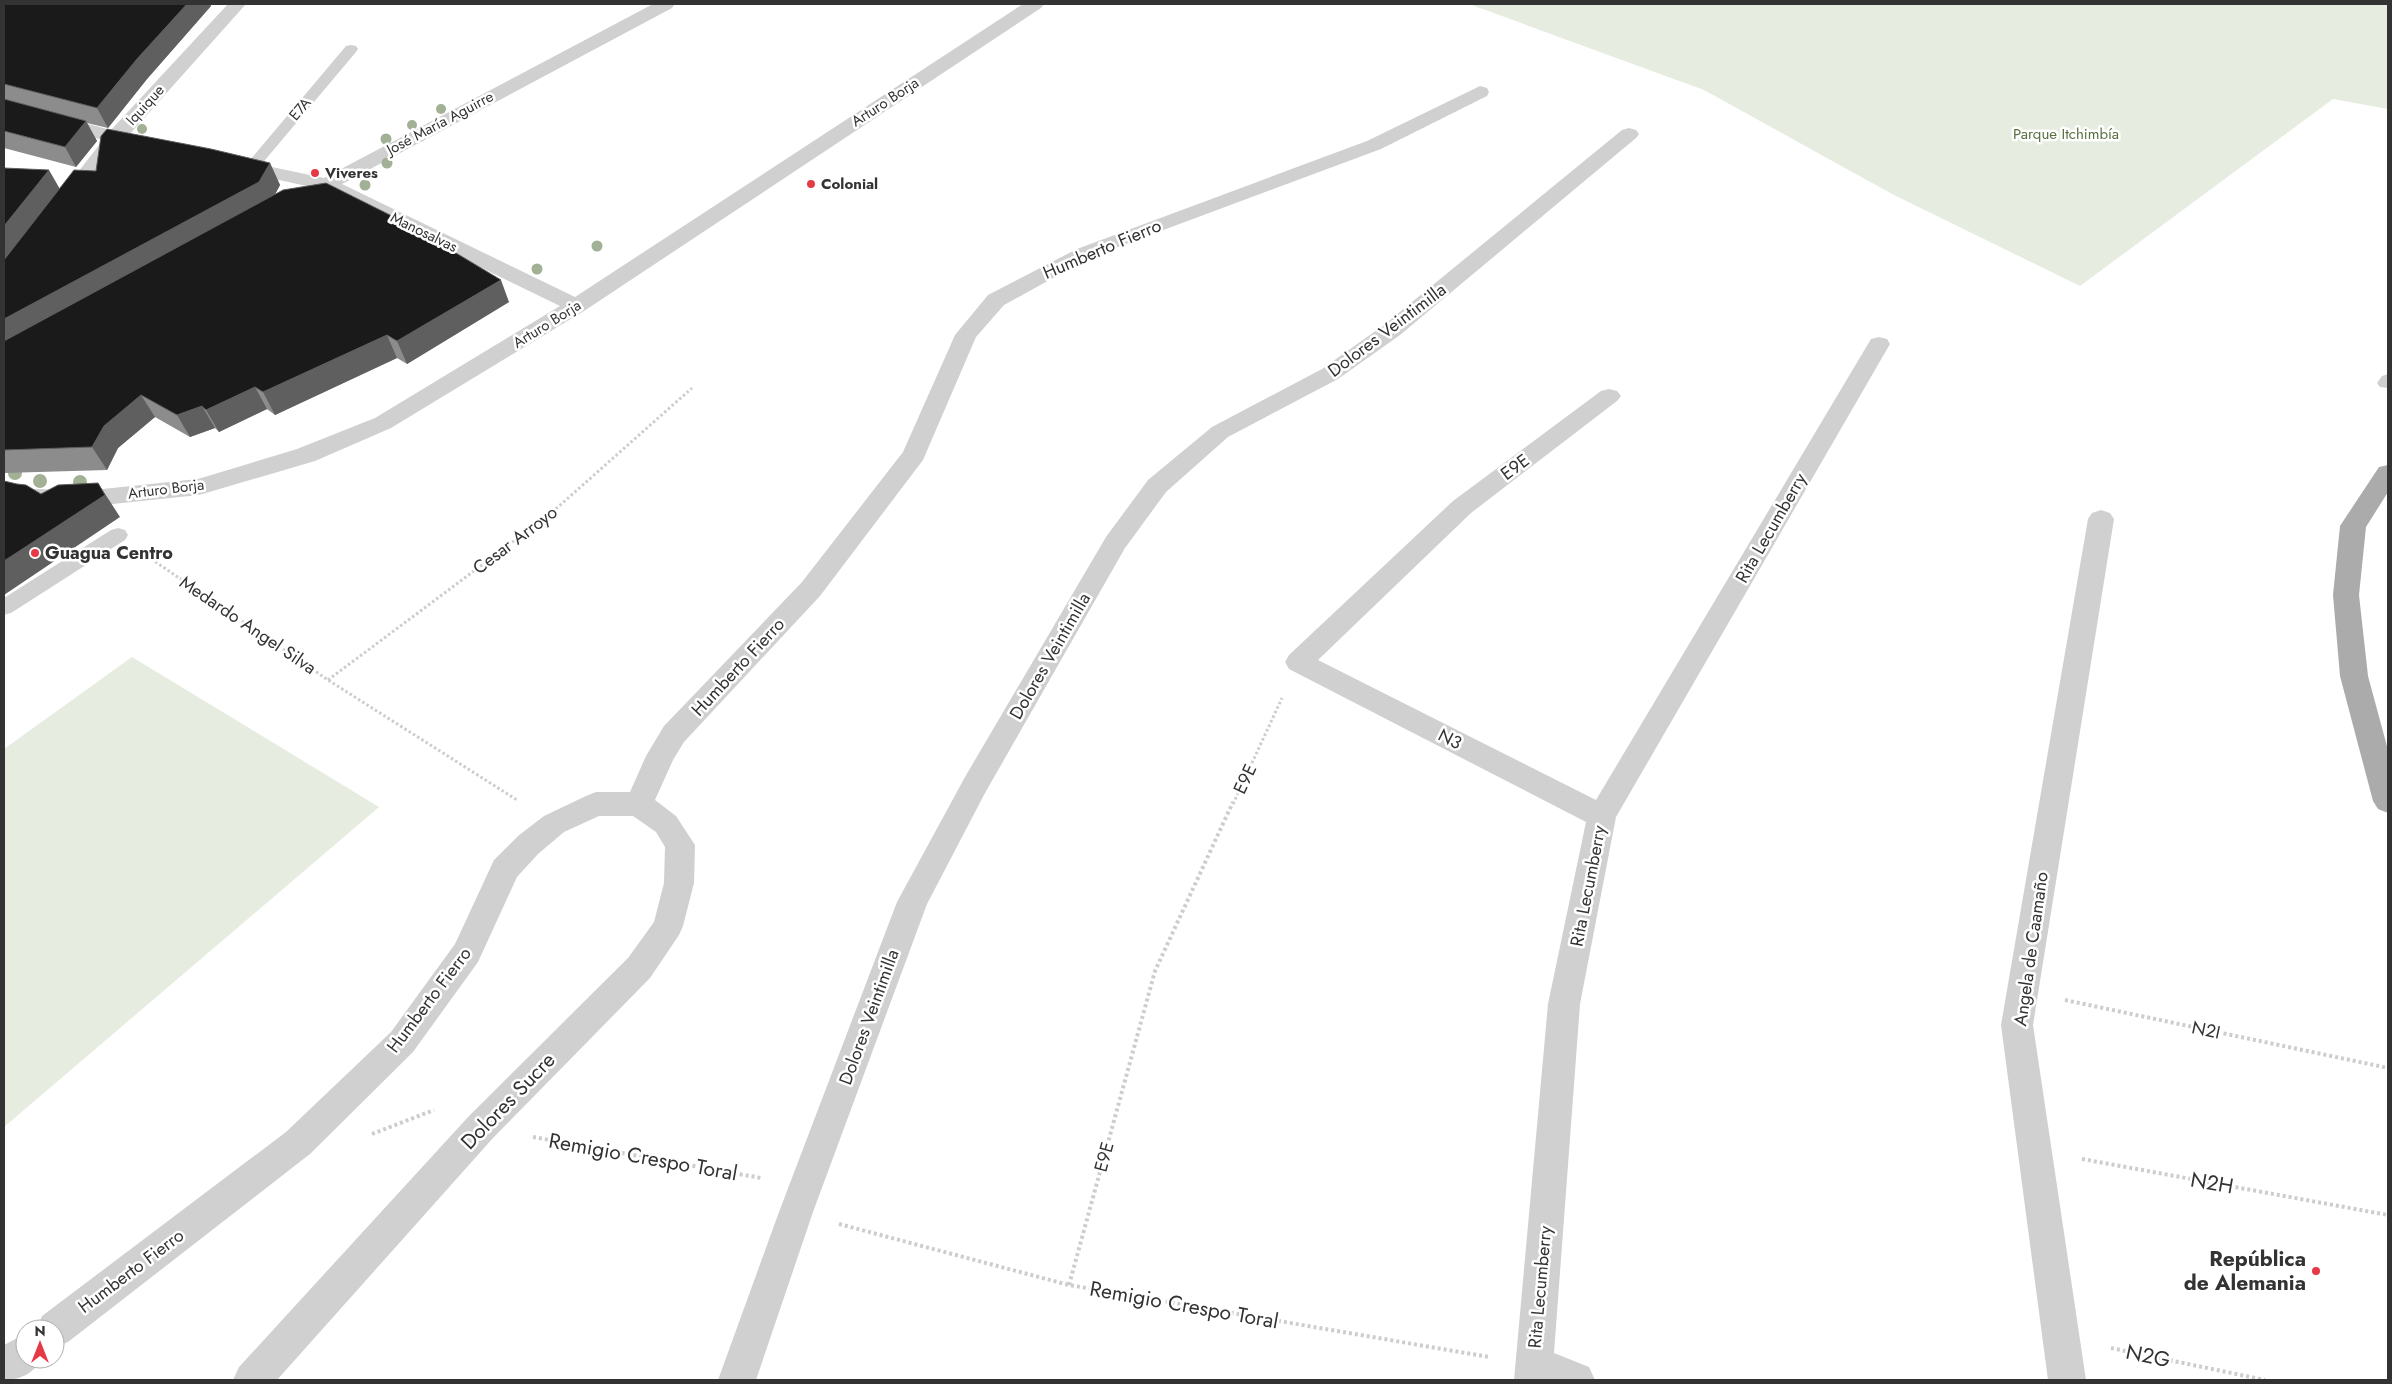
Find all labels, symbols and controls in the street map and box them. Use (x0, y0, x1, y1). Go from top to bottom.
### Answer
street label: Arturo Borja (847, 72, 923, 132)
street label: Iquique (121, 80, 169, 130)
street label: José María Aguirre (381, 85, 498, 161)
street label: E7A (284, 92, 316, 125)
park label: Parque Itchimbía (2013, 123, 2119, 145)
place label: Viveres (324, 162, 378, 184)
marker: Viveres (309, 167, 321, 179)
place label: Colonial (821, 173, 878, 195)
marker: Colonial (805, 178, 817, 190)
street label: Manosalvas (387, 206, 461, 258)
street label: Humberto Fierro (1039, 212, 1165, 286)
street label: Dolores Veintimilla (1322, 277, 1452, 383)
street label: Arturo Borja (509, 294, 585, 354)
street label: E9E (1495, 448, 1535, 486)
street label: Rita Lecumberry (1729, 468, 1813, 588)
street label: Arturo Borja (127, 473, 205, 505)
street label: Cesar Arroyo (467, 499, 563, 581)
place label: Guagua Centro (45, 540, 173, 566)
marker: Guagua Centro (29, 547, 41, 559)
street label: Medardo Angel Silva (174, 569, 322, 681)
street label: Dolores Veintimilla (1003, 588, 1097, 724)
street label: Humberto Fierro (685, 612, 791, 722)
street label: N3 (1434, 722, 1467, 756)
street label: E9E (1227, 760, 1263, 798)
street label: Rita Lecumberry (1564, 823, 1613, 949)
street label: Angela de Caamaño (2007, 870, 2055, 1028)
street label: Humberto Fierro (381, 942, 478, 1058)
street label: Dolores Veintimilla (832, 946, 906, 1088)
street label: N2I (2189, 1014, 2223, 1046)
street label: Dolores Sucre (454, 1046, 562, 1156)
street label: Remigio Crespo Toral (546, 1126, 740, 1188)
street label: E9E (1088, 1139, 1120, 1175)
street label: N2H (2188, 1164, 2236, 1202)
street label: Humberto Fierro (73, 1222, 189, 1319)
street label: Rita Lecumberry (1522, 1225, 1558, 1349)
place label: República de Alemania (2184, 1244, 2306, 1298)
marker: República de Alemania (2310, 1265, 2322, 1277)
street label: Remigio Crespo Toral (1087, 1274, 1281, 1336)
north arrow (15, 1319, 65, 1369)
text: N (34, 1321, 46, 1341)
street label: N2G (2123, 1337, 2173, 1375)

